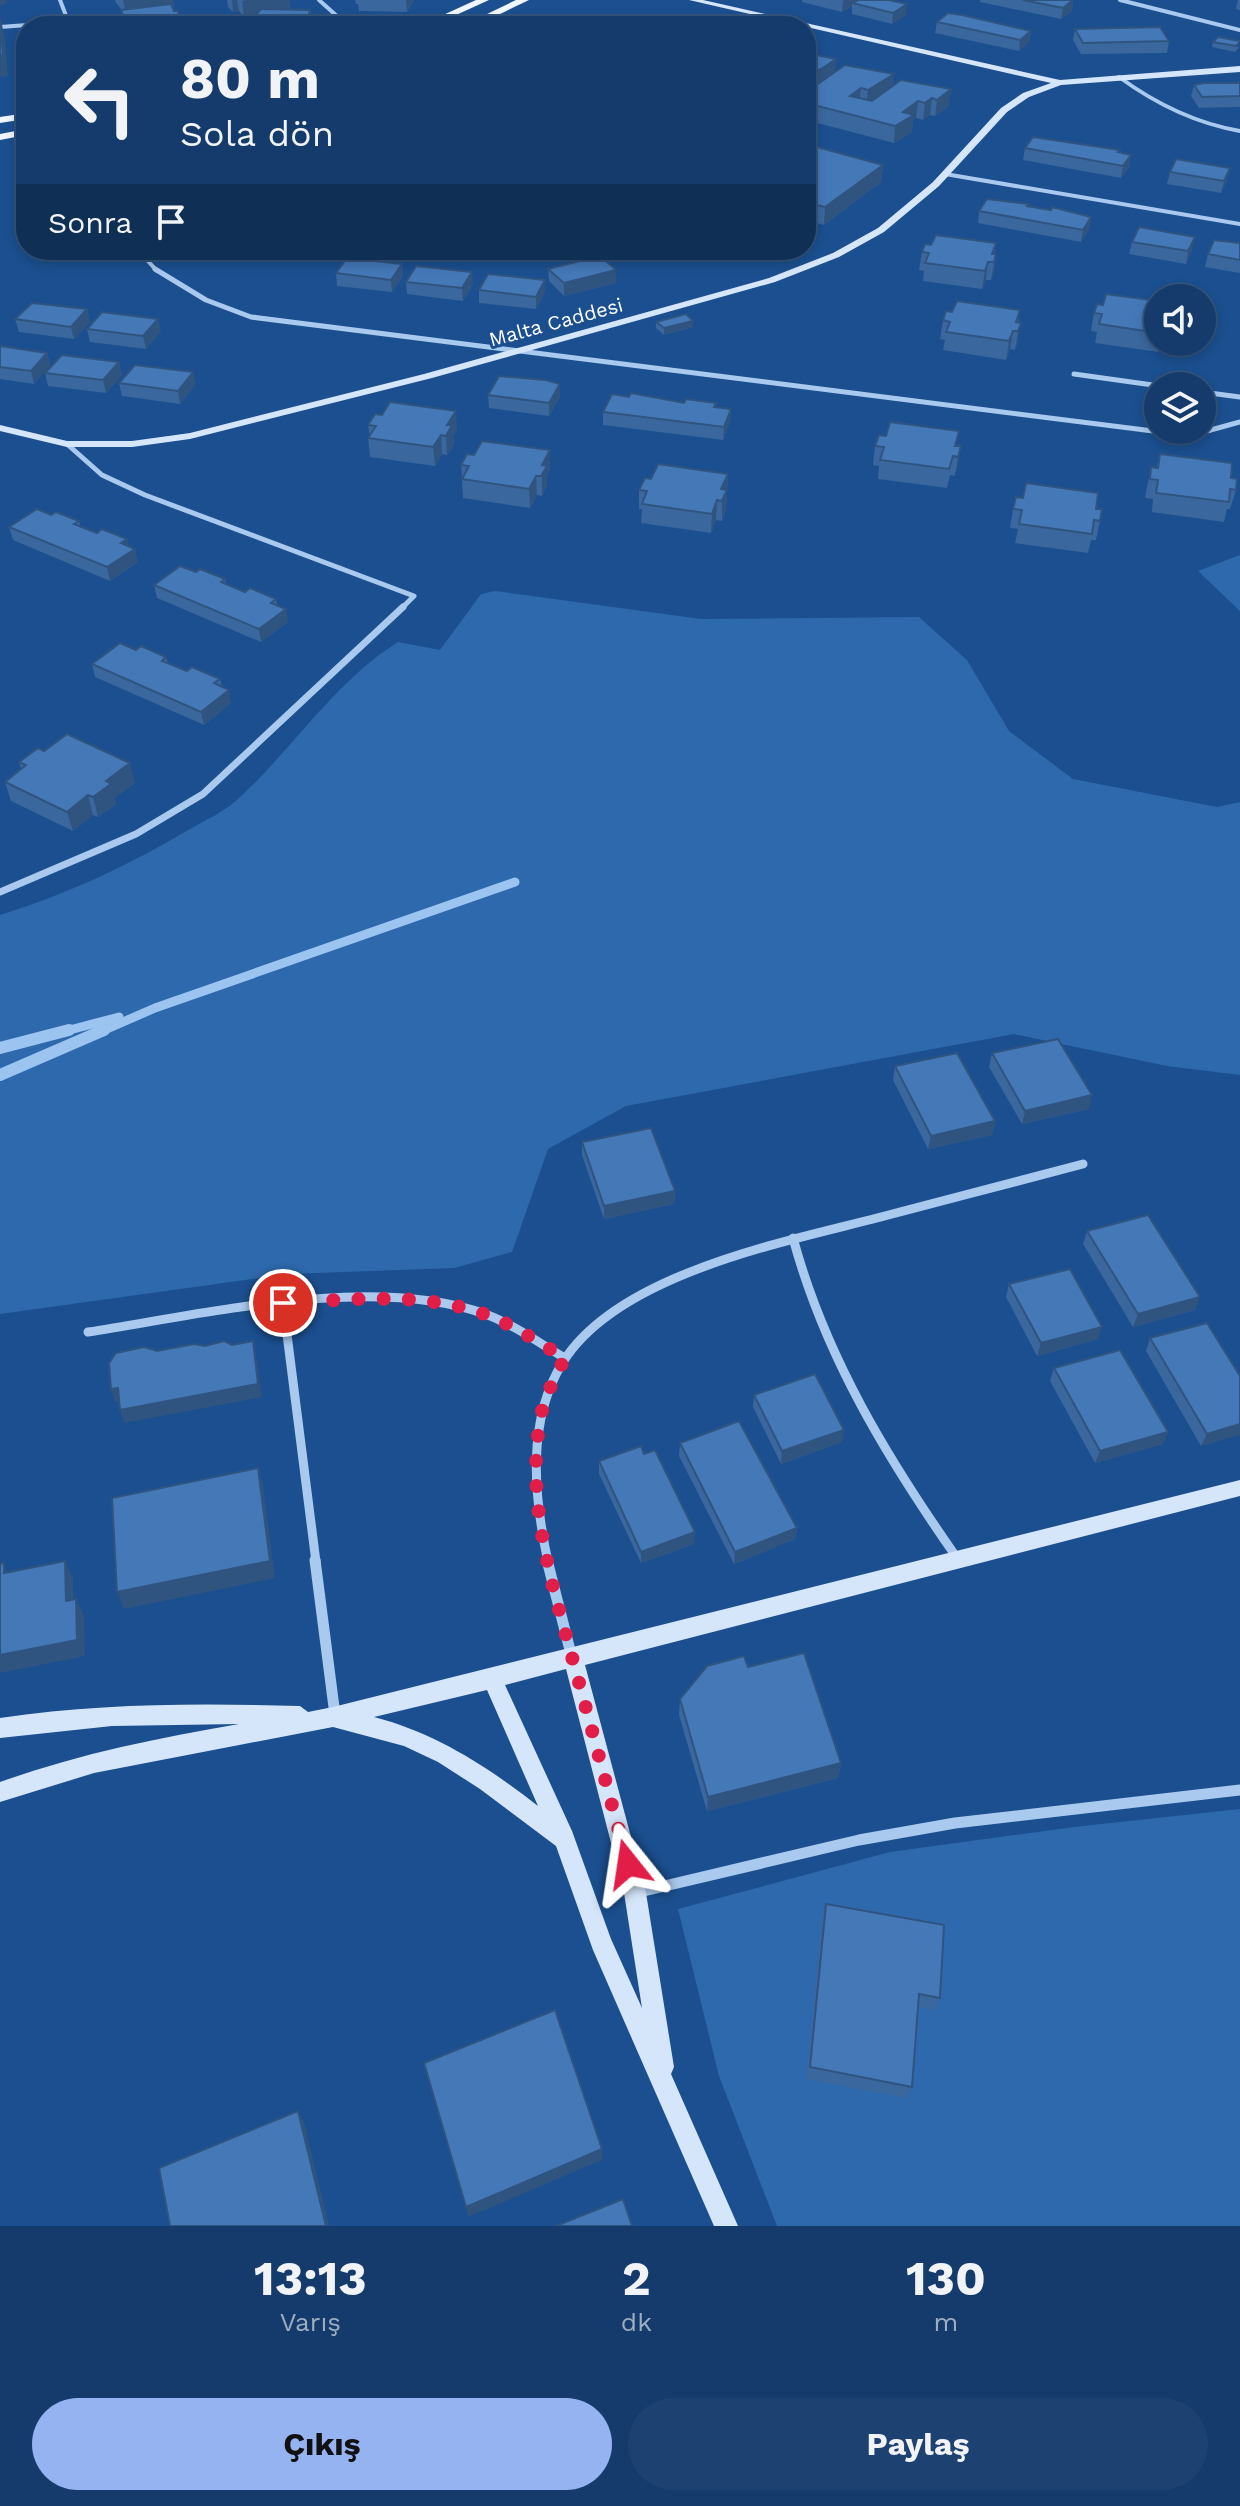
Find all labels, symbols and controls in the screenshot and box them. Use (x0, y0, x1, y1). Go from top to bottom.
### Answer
text: 80 m (180, 46, 320, 112)
icon: left (48, 48, 152, 152)
text: Sola dön (180, 113, 334, 155)
icon: arrive (149, 200, 193, 244)
text: Sonra (48, 205, 133, 240)
map controls (1144, 284, 1216, 444)
button: sound (1144, 284, 1216, 356)
street label: Malta Caddesi (486, 293, 626, 351)
button: layers (1144, 372, 1216, 444)
pin (249, 1269, 317, 1337)
icon: arrive (261, 1281, 305, 1325)
position arrow (586, 1822, 670, 1906)
text: 13:13 (254, 2250, 367, 2307)
text: 2 (622, 2250, 651, 2307)
text: 130 (906, 2250, 986, 2307)
text: Varış (280, 2307, 341, 2337)
text: dk (621, 2307, 652, 2337)
text: m (934, 2307, 958, 2337)
button: Çıkış (32, 2398, 612, 2490)
button: Paylaş (628, 2398, 1208, 2490)

